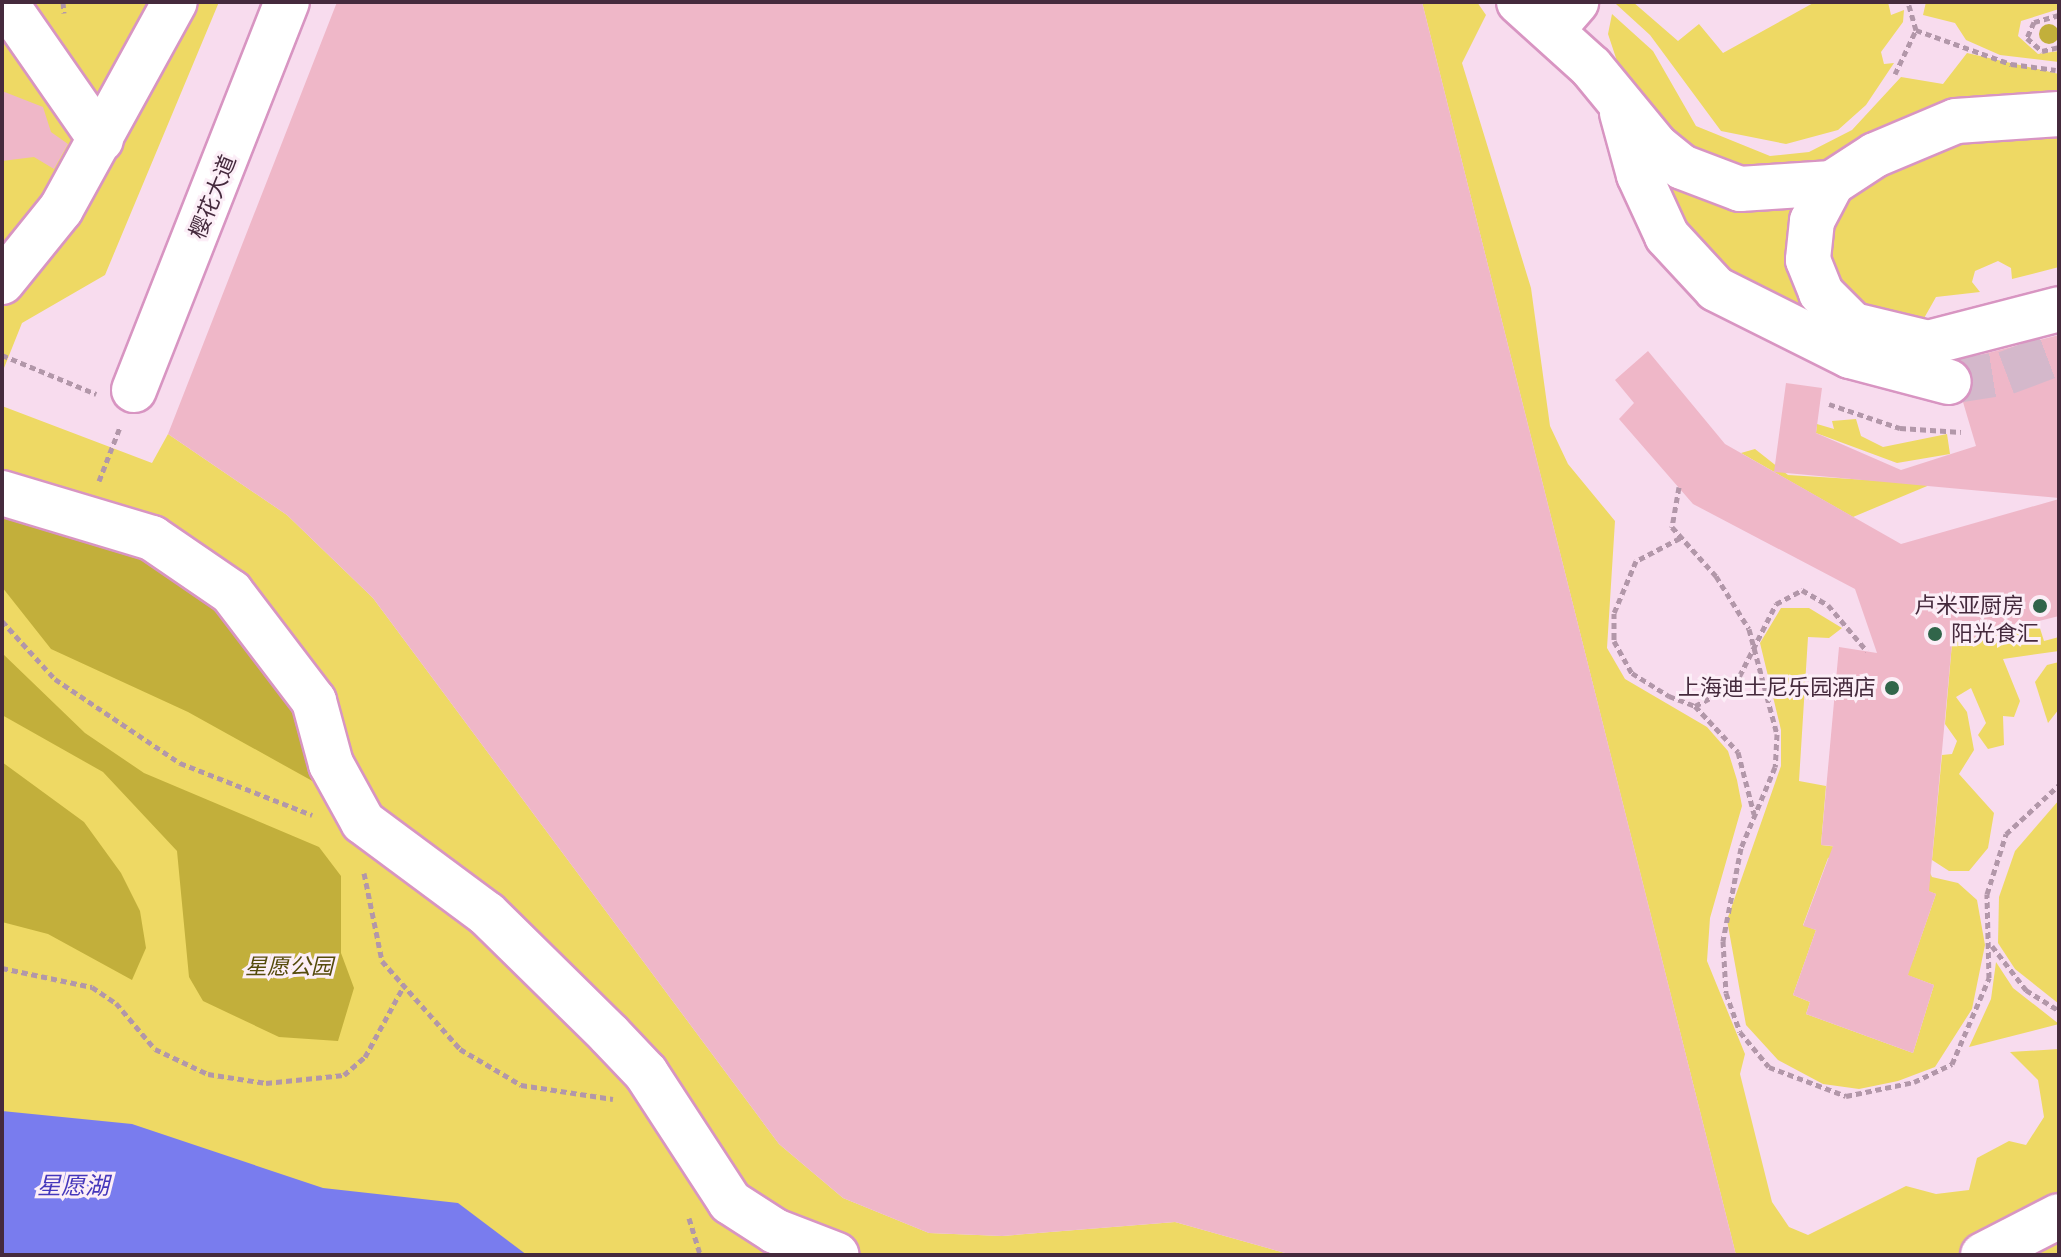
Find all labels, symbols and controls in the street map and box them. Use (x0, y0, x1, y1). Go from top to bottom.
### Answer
street label: 樱花大道 (184, 151, 242, 243)
place label: 卢米亚厨房 (1914, 593, 2024, 619)
marker: 卢米亚厨房 (2031, 597, 2049, 615)
place label: 阳光食汇 (1951, 621, 2039, 647)
marker: 阳光食汇 (1926, 625, 1944, 643)
place label: 上海迪士尼乐园酒店 (1678, 675, 1876, 701)
marker: 上海迪士尼乐园酒店 (1883, 679, 1901, 697)
park label: 星愿公园 (245, 954, 333, 980)
water label: 星愿湖 (37, 1172, 109, 1200)

